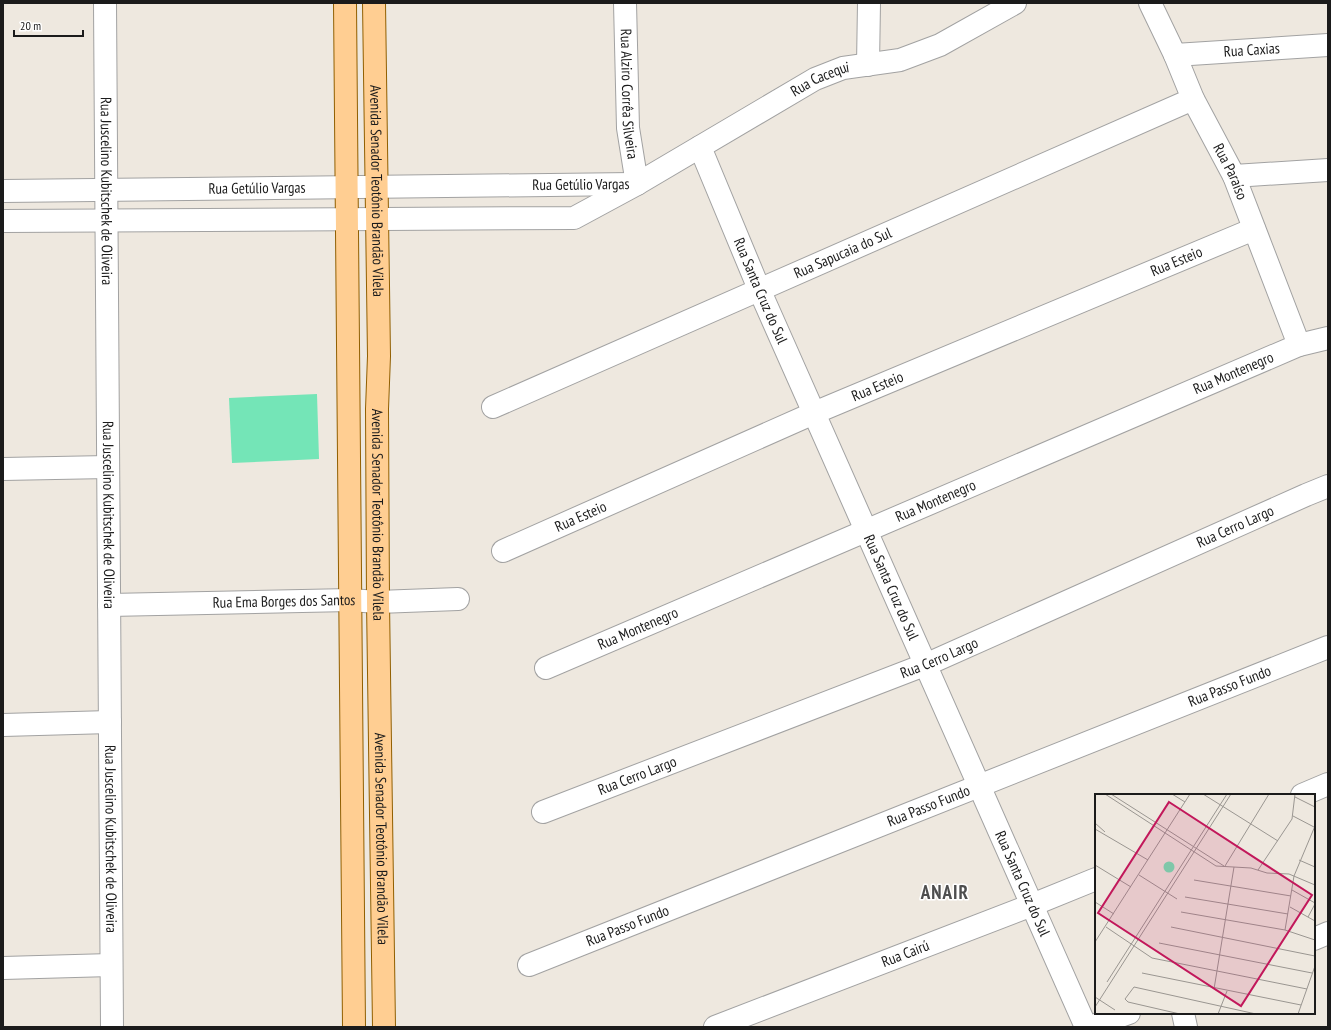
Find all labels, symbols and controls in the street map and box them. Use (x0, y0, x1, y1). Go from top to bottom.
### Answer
scale bar (14, 12, 83, 38)
text: 20 m (20, 18, 41, 33)
street label: Rua Alziro Corrêa Silveira (617, 28, 643, 160)
street label: Rua Caxias (1223, 38, 1280, 61)
street label: Rua Cacequi (787, 57, 850, 100)
street label: Avenida Senador Teotônio Brandão Vilela (366, 85, 388, 297)
street label: Rua Juscelino Kubitschek de Oliveira (97, 97, 117, 285)
street label: Rua Paraíso (1209, 140, 1252, 202)
street label: Rua Getúlio Vargas (532, 174, 630, 194)
street label: Rua Getúlio Vargas (208, 178, 306, 198)
street label: Rua Sapucaia do Sul (791, 223, 895, 283)
street label: Rua Santa Cruz do Sul (730, 235, 792, 347)
street label: Rua Esteio (1147, 242, 1205, 280)
street label: Rua Montenegro (1190, 347, 1276, 398)
street label: Rua Esteio (848, 367, 906, 405)
street label: Avenida Senador Teotônio Brandão Vilela (368, 409, 388, 621)
street label: Rua Juscelino Kubitschek de Oliveira (99, 421, 119, 609)
street label: Rua Montenegro (892, 475, 979, 526)
street label: Rua Esteio (552, 496, 609, 536)
street label: Rua Cerro Largo (1193, 501, 1277, 552)
street label: Rua Santa Cruz do Sul (860, 531, 923, 643)
street label: Rua Ema Borges dos Santos (212, 590, 356, 612)
street label: Rua Montenegro (595, 603, 681, 654)
street label: Rua Cerro Largo (897, 633, 981, 682)
street label: Rua Passo Fundo (1185, 661, 1274, 711)
street label: Avenida Senador Teotônio Brandão Vilela (371, 733, 393, 945)
street label: Rua Juscelino Kubitschek de Oliveira (101, 745, 121, 933)
street label: Rua Cerro Largo (595, 751, 679, 799)
street label: Rua Passo Fundo (884, 781, 972, 831)
inset map (1095, 794, 1315, 1014)
street label: Rua Santa Cruz do Sul (991, 828, 1055, 939)
district label: ANAIR (920, 880, 969, 904)
street label: Rua Passo Fundo (583, 900, 671, 950)
street label: Rua Cairú (879, 936, 932, 971)

